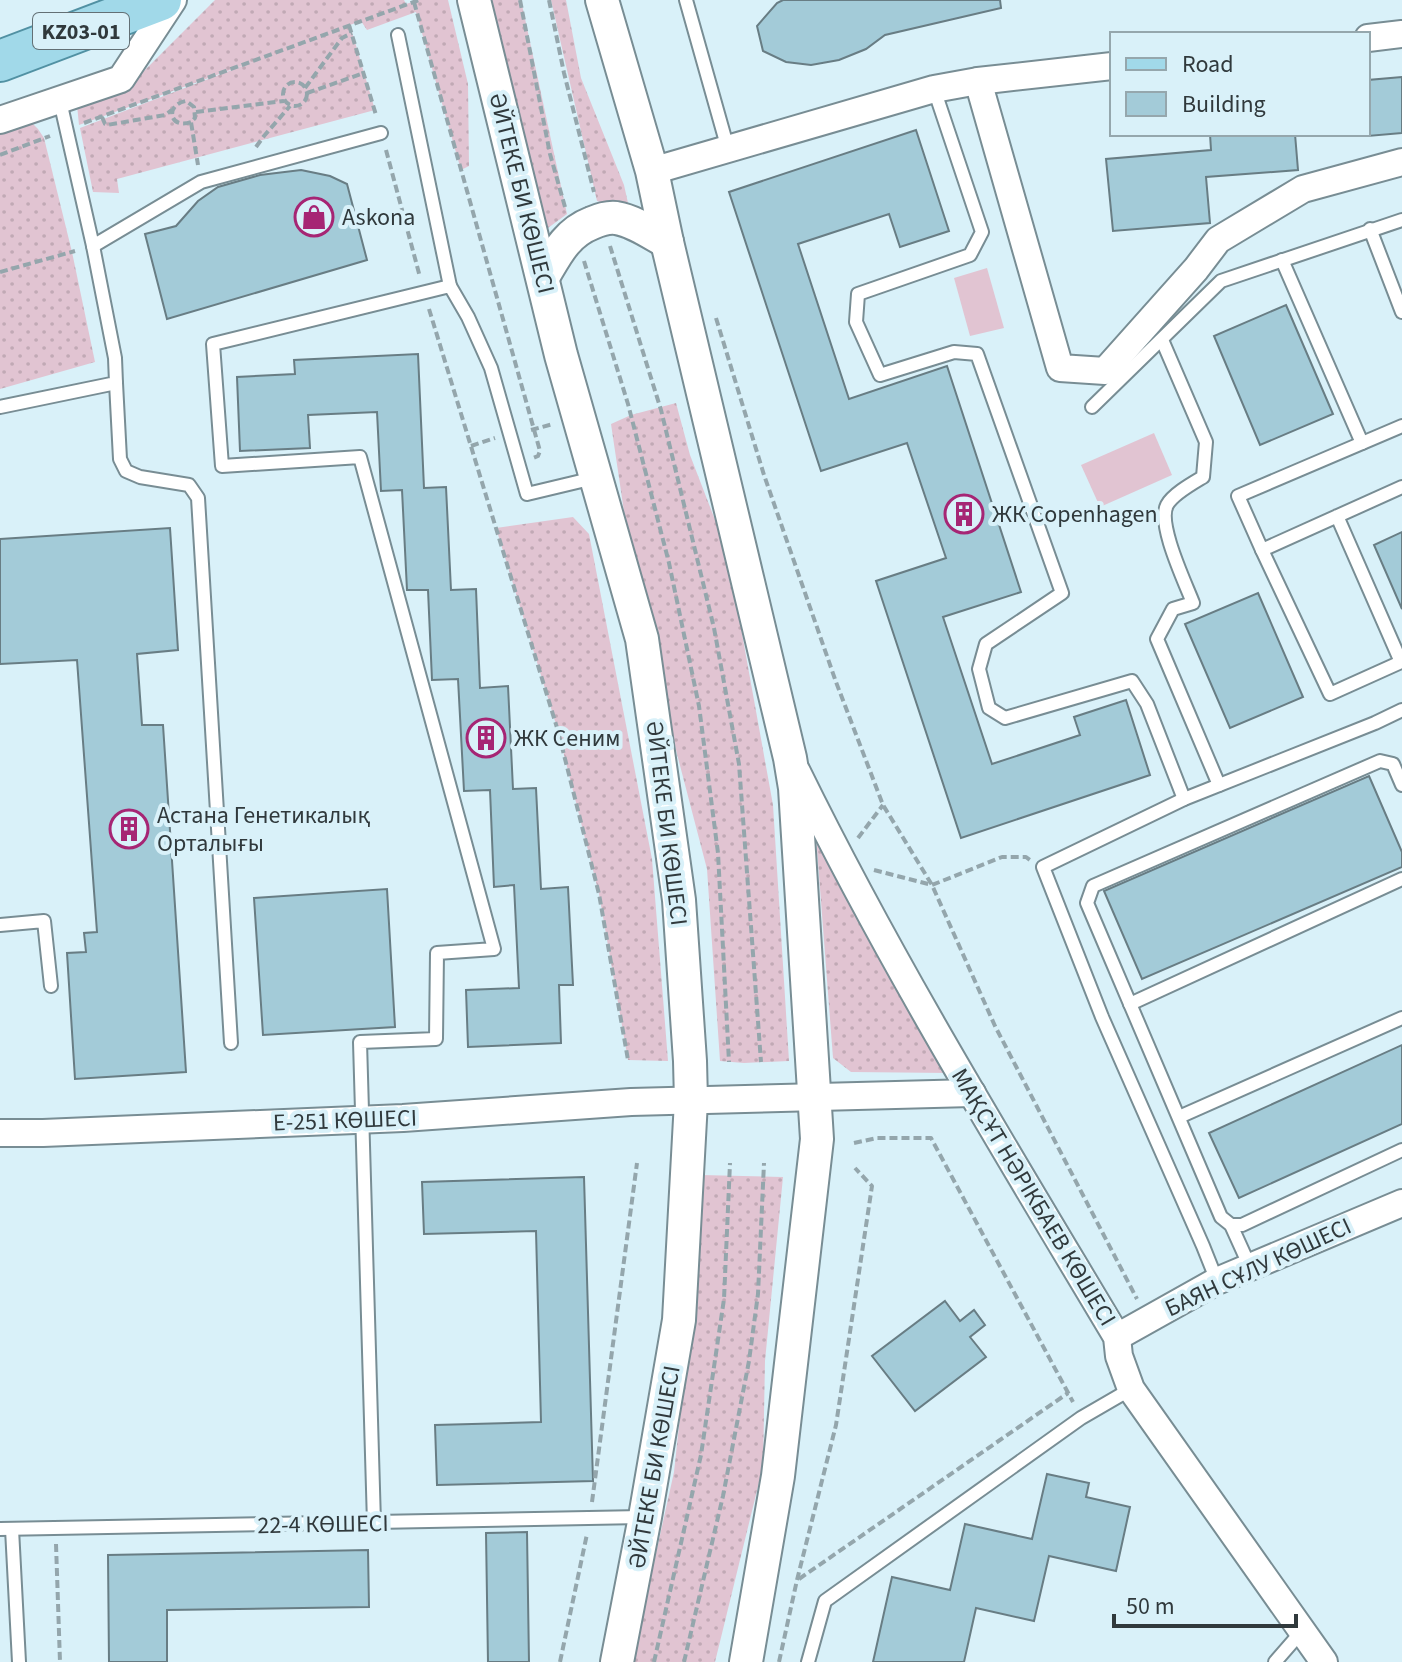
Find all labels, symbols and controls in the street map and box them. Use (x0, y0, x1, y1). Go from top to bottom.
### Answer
road number: KZ03-01 (33, 13, 129, 49)
legend (1110, 32, 1370, 136)
text: Road (1182, 47, 1234, 82)
text: Building (1182, 87, 1266, 122)
street label: ӘЙТЕКЕ БИ КӨШЕСІ (480, 89, 563, 297)
shop icon: Askona (293, 196, 335, 238)
place label: Askona (342, 200, 415, 235)
building icon: ЖК Copenhagen (943, 493, 985, 535)
place label: ЖК Copenhagen (992, 497, 1158, 532)
building icon: ЖК Сеним (465, 717, 507, 759)
street label: ӘЙТЕКЕ БИ КӨШЕСІ (637, 719, 696, 927)
place label: ЖК Сеним (514, 721, 620, 756)
place label: Астана Генетикалық Орталығы (157, 798, 371, 861)
building icon: Астана Генетикалық Орталығы (108, 808, 150, 850)
street label: МАҚСҰТ НӘРІКБАЕВ КӨШЕСІ (943, 1062, 1125, 1333)
street label: Е-251 КӨШЕСІ (272, 1100, 418, 1141)
street label: БАЯН СҰЛУ КӨШЕСІ (1159, 1209, 1357, 1326)
street label: ӘЙТЕКЕ БИ КӨШЕСІ (619, 1363, 690, 1572)
street label: 22-4 КӨШЕСІ (257, 1506, 389, 1543)
scale bar (1114, 1578, 1296, 1628)
text: 50 m (1126, 1589, 1175, 1624)

